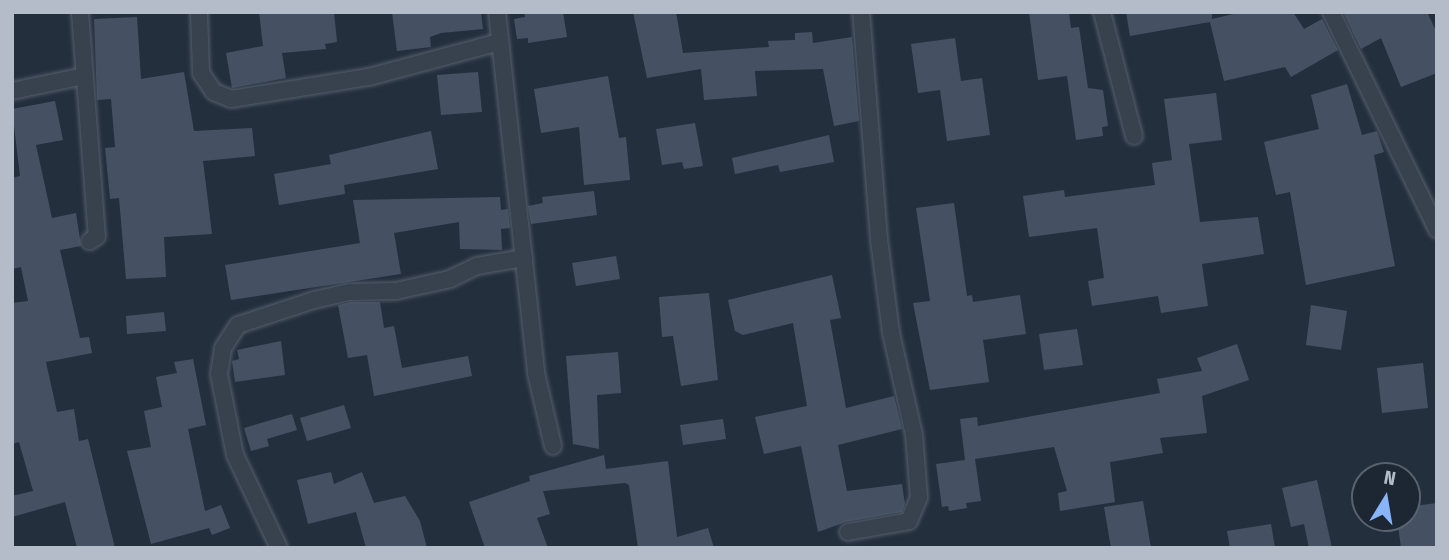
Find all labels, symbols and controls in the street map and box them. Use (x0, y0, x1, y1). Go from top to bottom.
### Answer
north arrow (1351, 462, 1421, 532)
text: N (1382, 465, 1397, 490)

